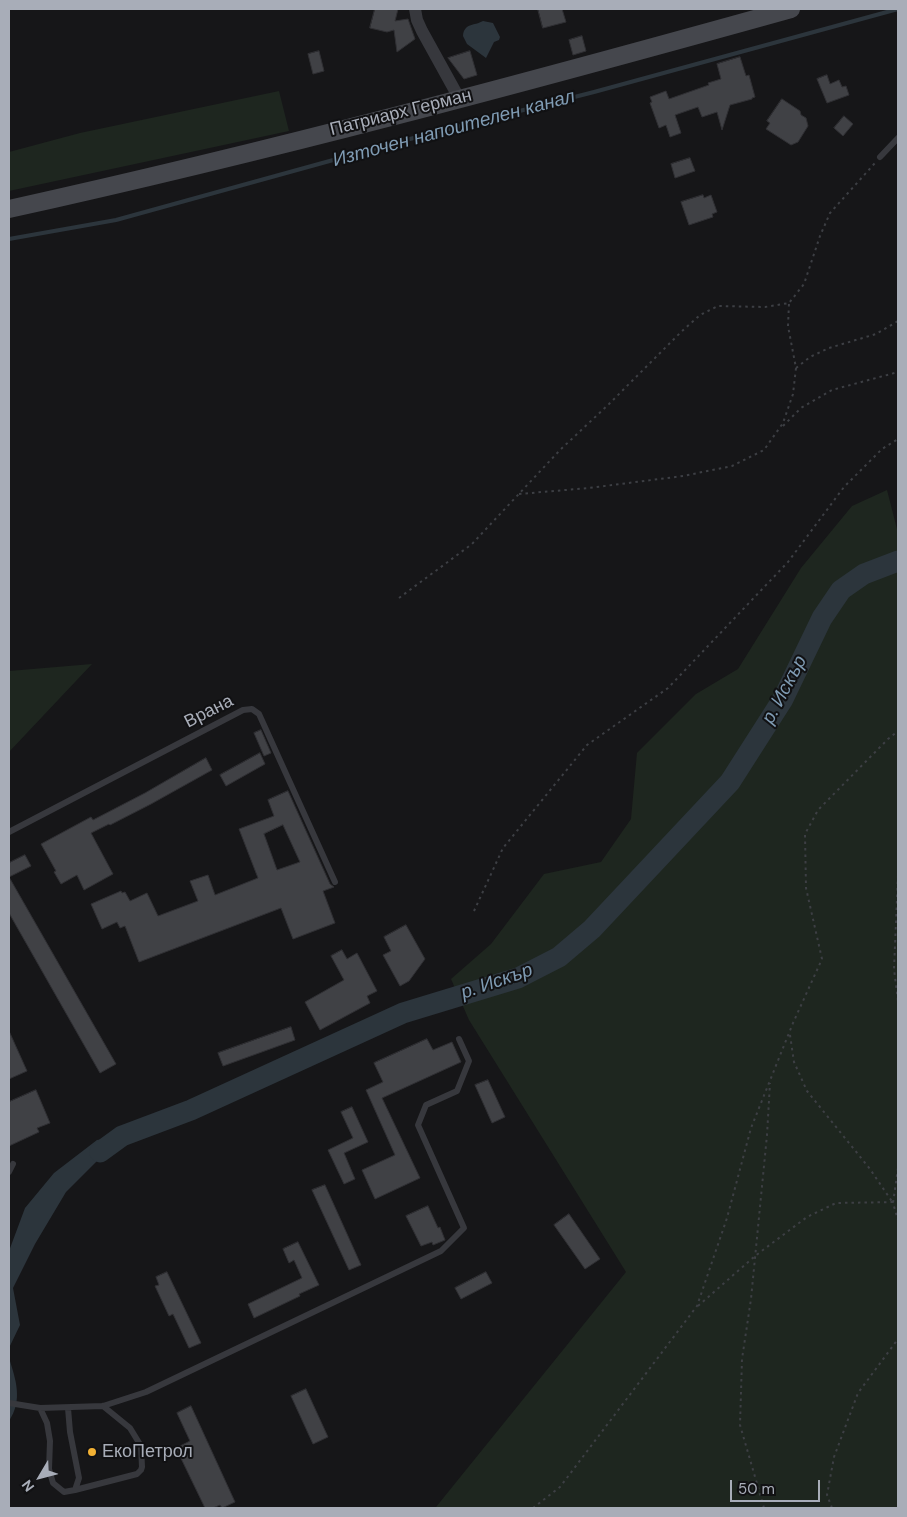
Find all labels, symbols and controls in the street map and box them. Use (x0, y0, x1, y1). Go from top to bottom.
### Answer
street label: Патриарх Герман (328, 85, 474, 141)
water label: Източен напоителен канал (330, 86, 578, 172)
water label: р. Искър (758, 652, 812, 728)
street label: Врана (181, 691, 237, 733)
water label: р. Искър (458, 959, 536, 1005)
place label: ЕкоПетрол (102, 1441, 193, 1463)
marker: ЕкоПетрол (86, 1446, 98, 1458)
north arrow (15, 1452, 65, 1502)
scale bar (732, 1470, 822, 1502)
text: N (18, 1477, 38, 1496)
text: 50 m (738, 1479, 775, 1499)

